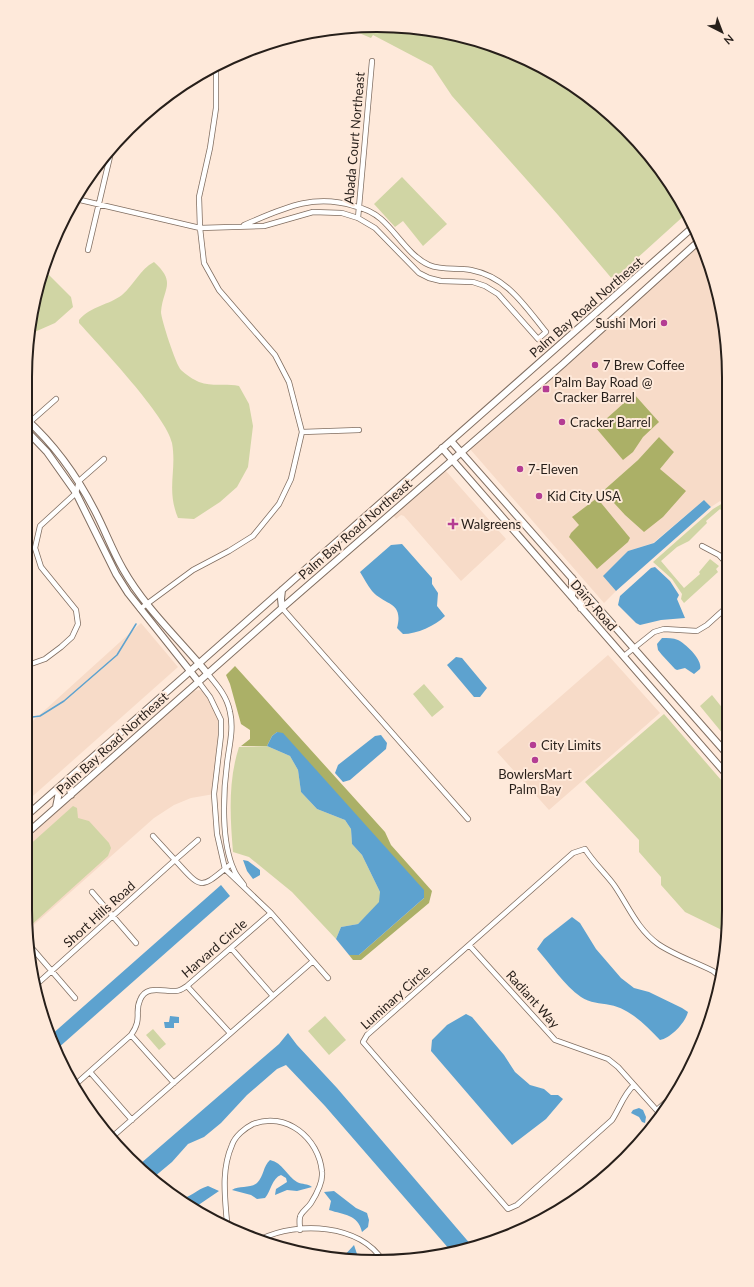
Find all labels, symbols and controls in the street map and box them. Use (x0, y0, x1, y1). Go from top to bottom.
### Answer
north arrow (702, 12, 742, 52)
text: N (722, 32, 737, 47)
street label: Abada Court Northeast (340, 71, 368, 205)
street label: Palm Bay Road Northeast (526, 253, 646, 361)
place label: Sushi Mori (595, 315, 656, 331)
marker: Sushi Mori (659, 318, 669, 328)
place label: 7 Brew Coffee (603, 357, 685, 373)
marker: 7 Brew Coffee (590, 360, 600, 370)
place label: Palm Bay Road @ Cracker Barrel (554, 374, 653, 405)
marker: Palm Bay Road @ Cracker Barrel (541, 384, 551, 394)
place label: Cracker Barrel (570, 414, 651, 430)
marker: Cracker Barrel (557, 417, 567, 427)
place label: 7-Eleven (528, 461, 578, 477)
marker: 7-Eleven (515, 464, 525, 474)
street label: Palm Bay Road Northeast (295, 475, 415, 583)
place label: Kid City USA (547, 488, 621, 504)
marker: Kid City USA (534, 491, 544, 501)
place label: Walgreens (461, 516, 521, 532)
marker: Walgreens (448, 519, 458, 529)
street label: Dairy Road (567, 576, 621, 634)
street label: Palm Bay Road Northeast (53, 688, 171, 797)
place label: City Limits (541, 737, 601, 753)
marker: City Limits (528, 740, 538, 750)
marker: BowlersMart Palm Bay (530, 755, 540, 765)
place label: BowlersMart Palm Bay (498, 766, 572, 797)
street label: Short Hills Road (60, 878, 138, 950)
street label: Harvard Circle (178, 915, 250, 981)
street label: Luminary Circle (357, 962, 433, 1032)
street label: Radiant Way (503, 967, 563, 1031)

